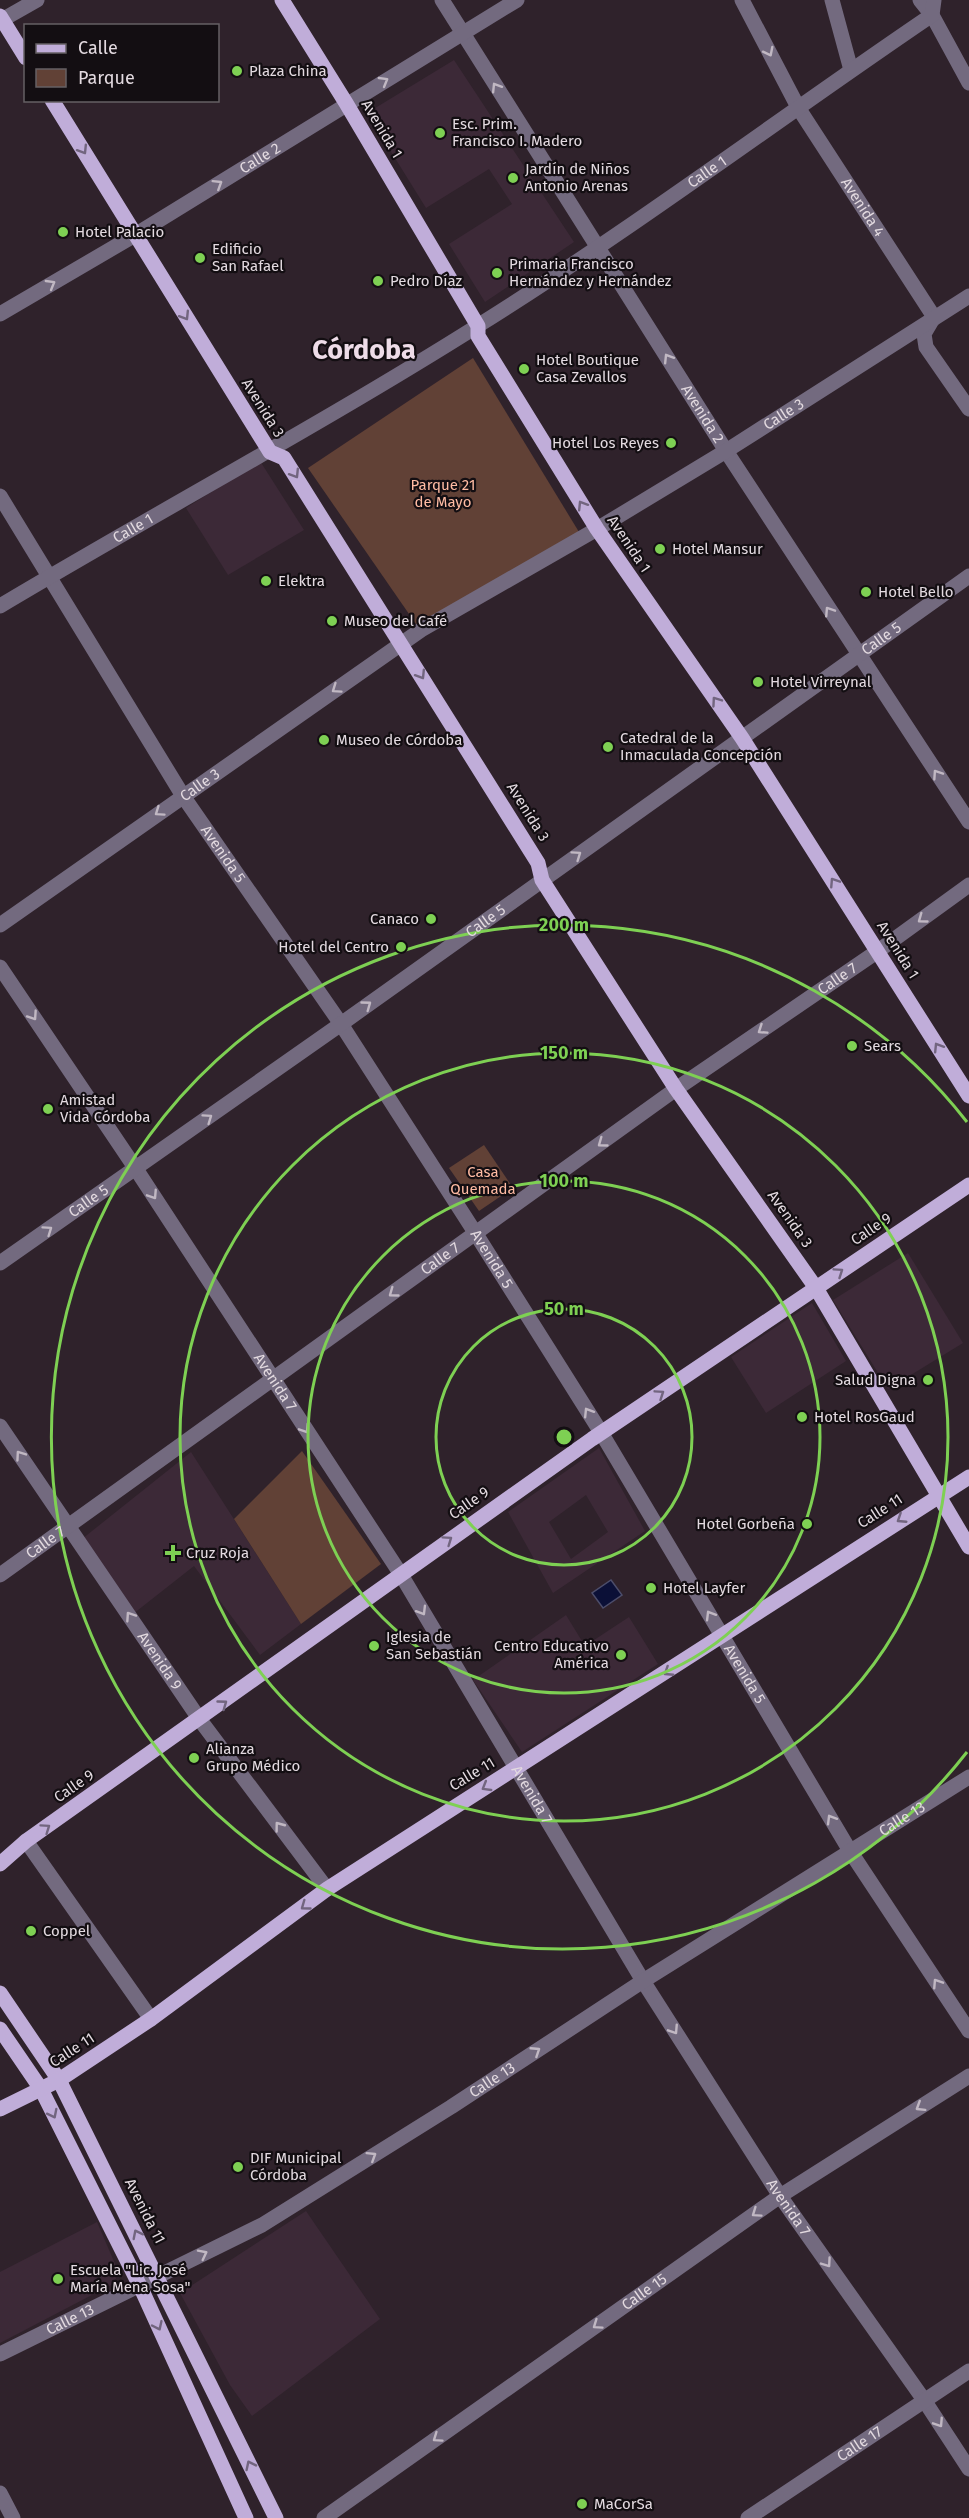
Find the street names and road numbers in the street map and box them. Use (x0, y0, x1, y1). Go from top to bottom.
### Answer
street label: Avenida 1 (358, 97, 406, 161)
street label: Calle 2 (236, 139, 284, 178)
street label: Calle 1 (684, 152, 730, 192)
street label: Avenida 4 (837, 174, 888, 240)
street label: Avenida 3 (238, 375, 288, 441)
street label: Avenida 2 (677, 381, 728, 446)
street label: Calle 3 (760, 395, 807, 434)
street label: Calle 1 (110, 510, 156, 547)
street label: Avenida 1 (603, 512, 655, 576)
street label: Calle 5 (858, 618, 905, 659)
street label: Calle 3 (176, 765, 223, 805)
street label: Avenida 3 (503, 779, 553, 845)
street label: Avenida 5 (197, 822, 249, 886)
street label: Calle 5 (462, 901, 509, 941)
street label: Avenida 1 (873, 918, 923, 982)
street label: Calle 7 (814, 959, 861, 999)
street label: Calle 5 (65, 1181, 112, 1221)
street label: Avenida 3 (764, 1187, 816, 1251)
street label: Calle 9 (847, 1209, 895, 1249)
street label: Avenida 5 (467, 1226, 517, 1292)
street label: Calle 7 (417, 1238, 463, 1279)
street label: Avenida 7 (250, 1350, 301, 1414)
street label: Calle 9 (445, 1483, 493, 1523)
street label: Calle 11 (854, 1490, 906, 1532)
street label: Calle 7 (22, 1522, 69, 1562)
street label: Avenida 9 (134, 1628, 186, 1693)
street label: Avenida 5 (720, 1641, 769, 1707)
street label: Calle 11 (446, 1753, 498, 1795)
street label: Avenida 7 (508, 1762, 556, 1827)
street label: Calle 9 (50, 1766, 98, 1806)
street label: Calle 13 (876, 1798, 928, 1840)
street label: Calle 11 (46, 2029, 98, 2071)
street label: Calle 13 (466, 2058, 518, 2102)
street label: Avenida 11 (121, 2175, 169, 2247)
street label: Avenida 7 (763, 2176, 814, 2239)
street label: Calle 15 (618, 2270, 670, 2314)
street label: Calle 13 (43, 2300, 97, 2339)
street label: Calle 17 (834, 2422, 886, 2465)

